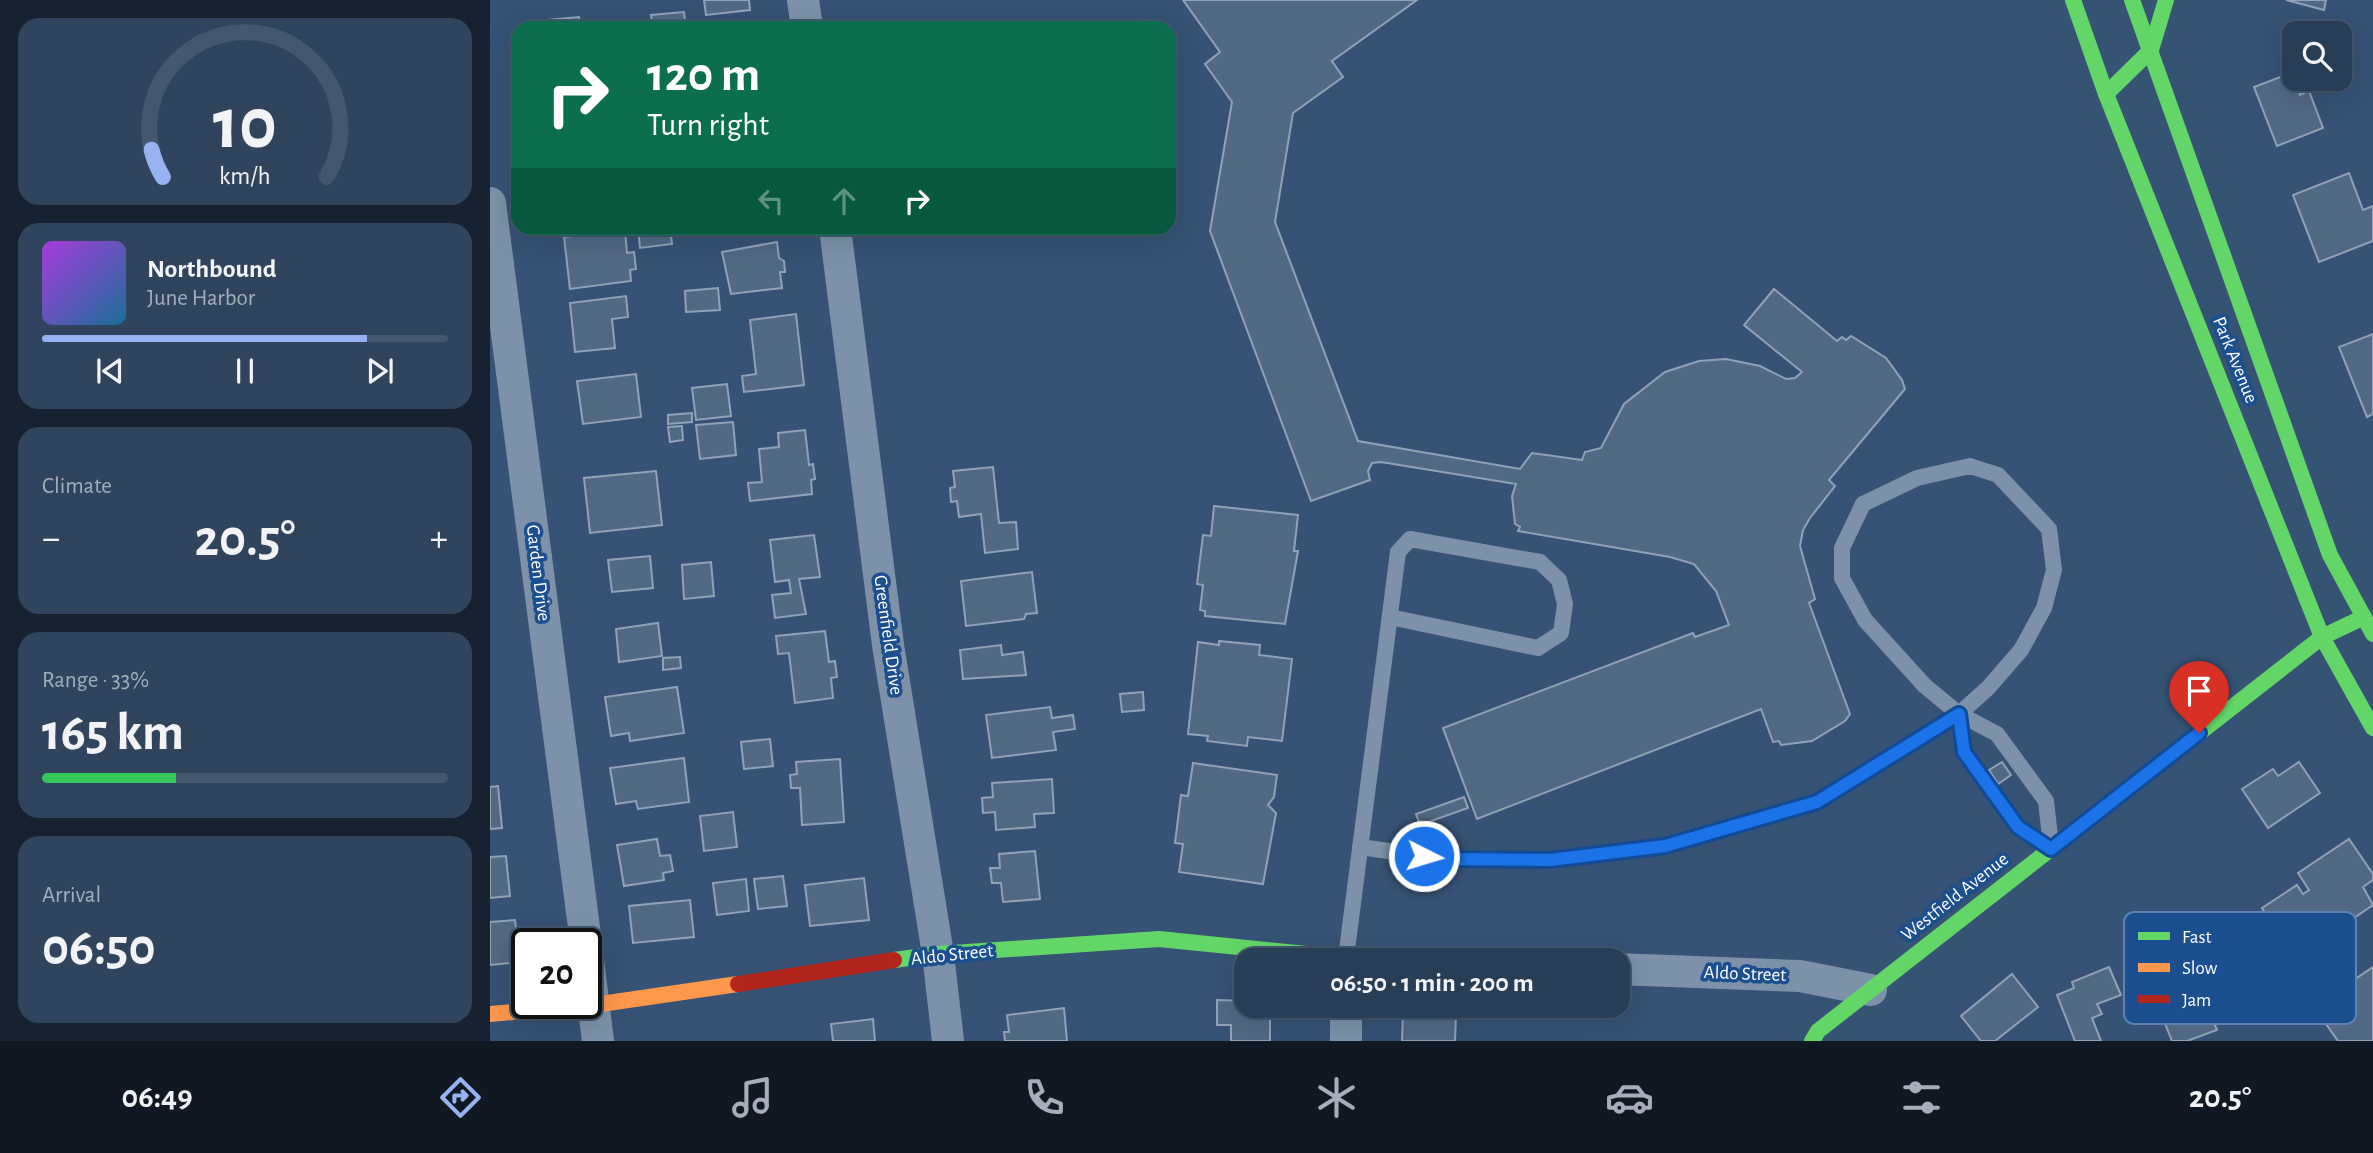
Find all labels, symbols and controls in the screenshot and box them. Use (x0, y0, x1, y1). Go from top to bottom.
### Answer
map controls (2282, 21, 2352, 91)
button: search (2282, 21, 2352, 91)
icon: right (532, 49, 623, 140)
text: 120 m (647, 51, 760, 100)
text: 10 (213, 90, 277, 163)
text: Turn right (647, 109, 769, 141)
text: km/h (219, 164, 271, 189)
icon: left (752, 182, 790, 220)
icon: ahead (825, 182, 863, 220)
icon: right (898, 182, 936, 220)
text: Northbound (147, 256, 276, 282)
text: June Harbor (147, 287, 255, 310)
street label: Park Avenue (2209, 314, 2261, 406)
icon: previous (91, 352, 129, 390)
icon: pause (226, 352, 264, 390)
icon: next (361, 352, 399, 390)
text: Climate (42, 475, 112, 498)
text: 20.5° (194, 513, 296, 565)
text: − (42, 520, 60, 558)
text: + (430, 520, 448, 558)
street label: Garden Drive (523, 524, 553, 622)
street label: Greenfield Drive (870, 574, 906, 696)
pin (2169, 661, 2229, 733)
text: Range · 33% (42, 669, 149, 692)
icon: arrive (2180, 672, 2218, 710)
text: 165 km (42, 707, 184, 759)
position arrow (1387, 819, 1461, 893)
street label: Westfield Avenue (1898, 849, 2012, 945)
text: Arrival (42, 884, 101, 907)
legend (2124, 912, 2356, 1024)
text: 06:50 (42, 922, 156, 974)
speed limit sign: 20 (511, 928, 602, 1019)
text: Fast (2182, 928, 2212, 947)
street label: Aldo Street (910, 941, 994, 969)
text: Slow (2182, 959, 2218, 978)
street label: Aldo Street (1703, 963, 1787, 985)
text: 06:50 · 1 min · 200 m (1330, 970, 1534, 996)
text: Jam (2182, 991, 2211, 1010)
icon: directions (436, 1073, 485, 1122)
icon: music (728, 1073, 777, 1122)
icon: phone (1020, 1073, 1069, 1122)
icon: climate (1312, 1073, 1361, 1122)
icon: car (1605, 1073, 1654, 1122)
icon: filters (1897, 1073, 1946, 1122)
text: 06:49 (122, 1081, 193, 1113)
text: 20.5° (2189, 1081, 2251, 1113)

